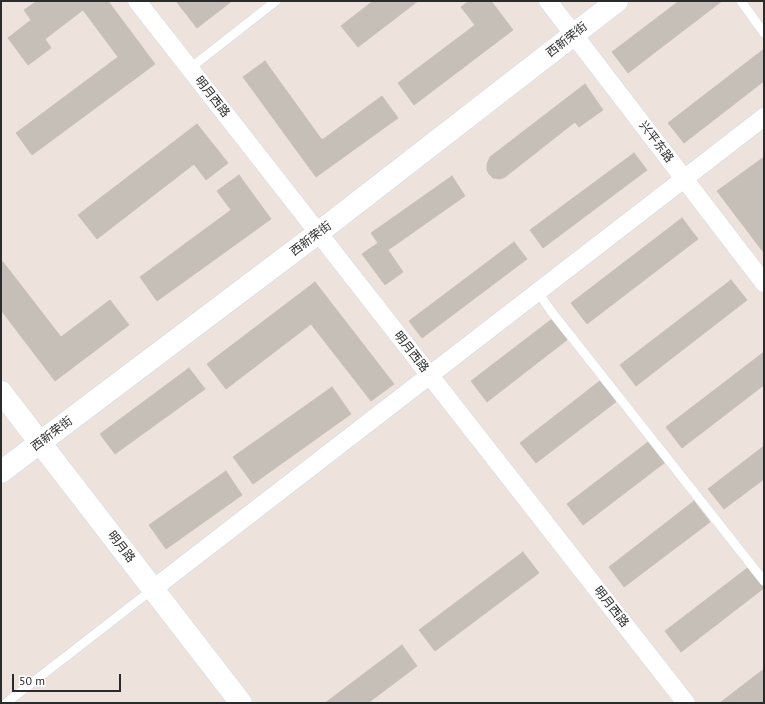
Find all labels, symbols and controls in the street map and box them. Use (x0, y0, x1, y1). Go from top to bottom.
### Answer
street label: 西新荣街 (544, 20, 590, 60)
street label: 明月西路 (192, 74, 232, 120)
street label: 兴平东路 (636, 118, 676, 166)
street label: 西新荣街 (287, 219, 335, 259)
street label: 明月西路 (391, 329, 431, 375)
street label: 西新荣街 (28, 414, 76, 454)
street label: 明月路 (104, 528, 138, 566)
street label: 明月西路 (591, 584, 631, 630)
scale bar (14, 666, 123, 692)
text: 50 m (19, 673, 45, 688)

